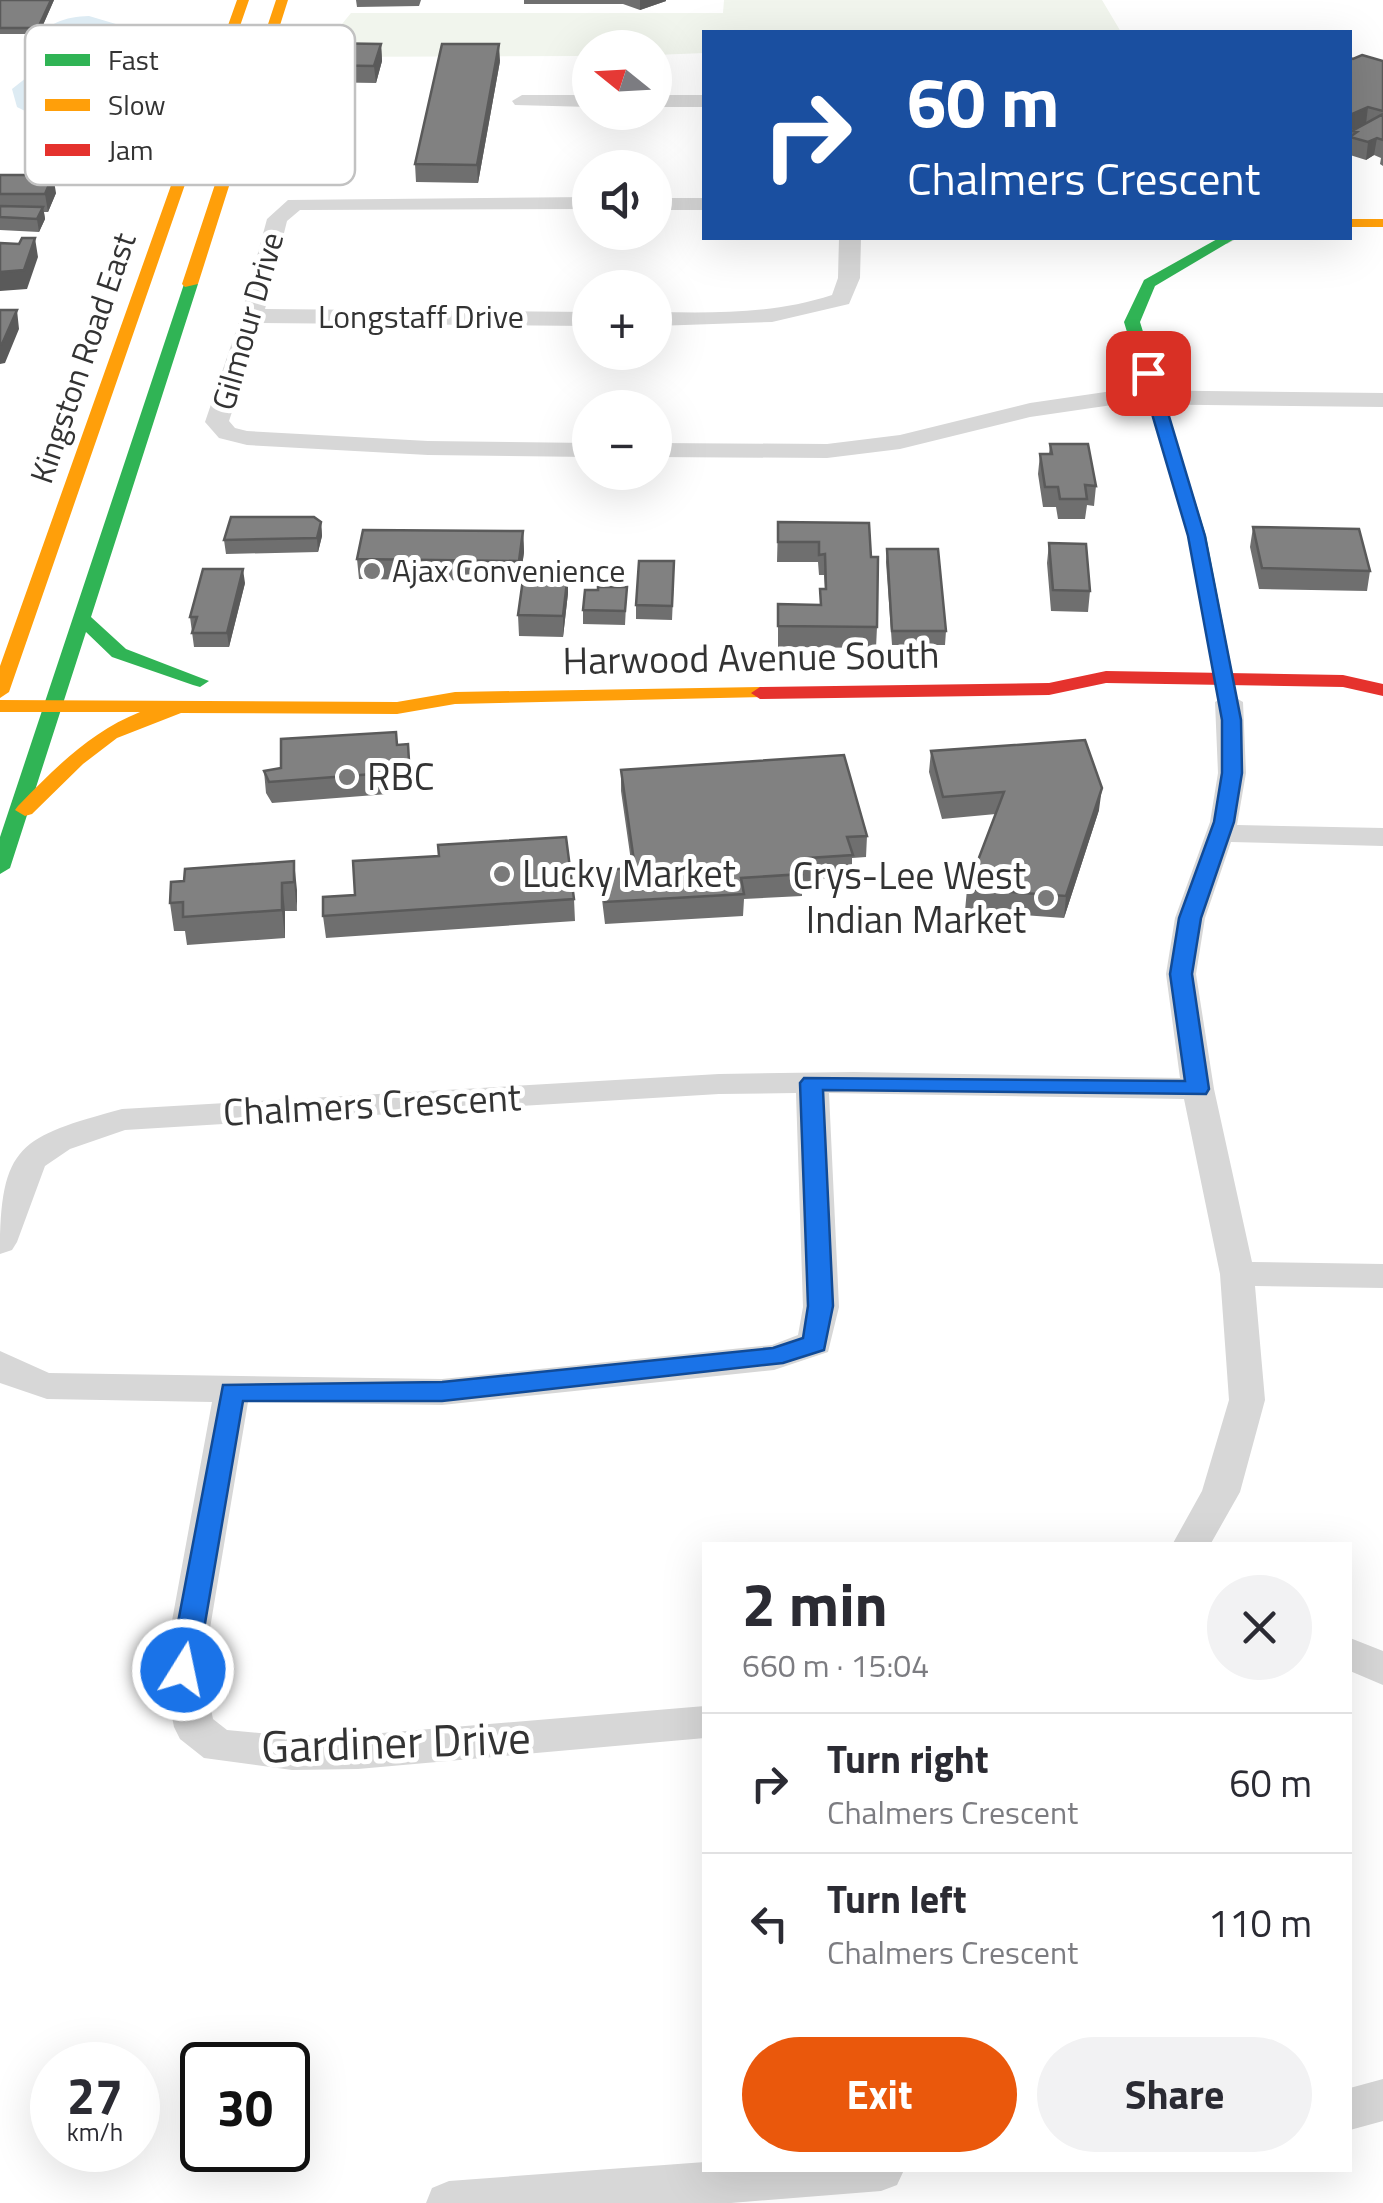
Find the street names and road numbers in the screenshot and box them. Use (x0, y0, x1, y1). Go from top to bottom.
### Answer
street label: Kingston Road East (17, 226, 147, 489)
street label: Gilmour Drive (199, 226, 295, 415)
street label: Longstaff Drive (318, 292, 524, 340)
street label: Harwood Avenue South (562, 625, 940, 689)
street label: Chalmers Crescent (221, 1067, 522, 1141)
street label: Gardiner Drive (260, 1702, 532, 1780)

